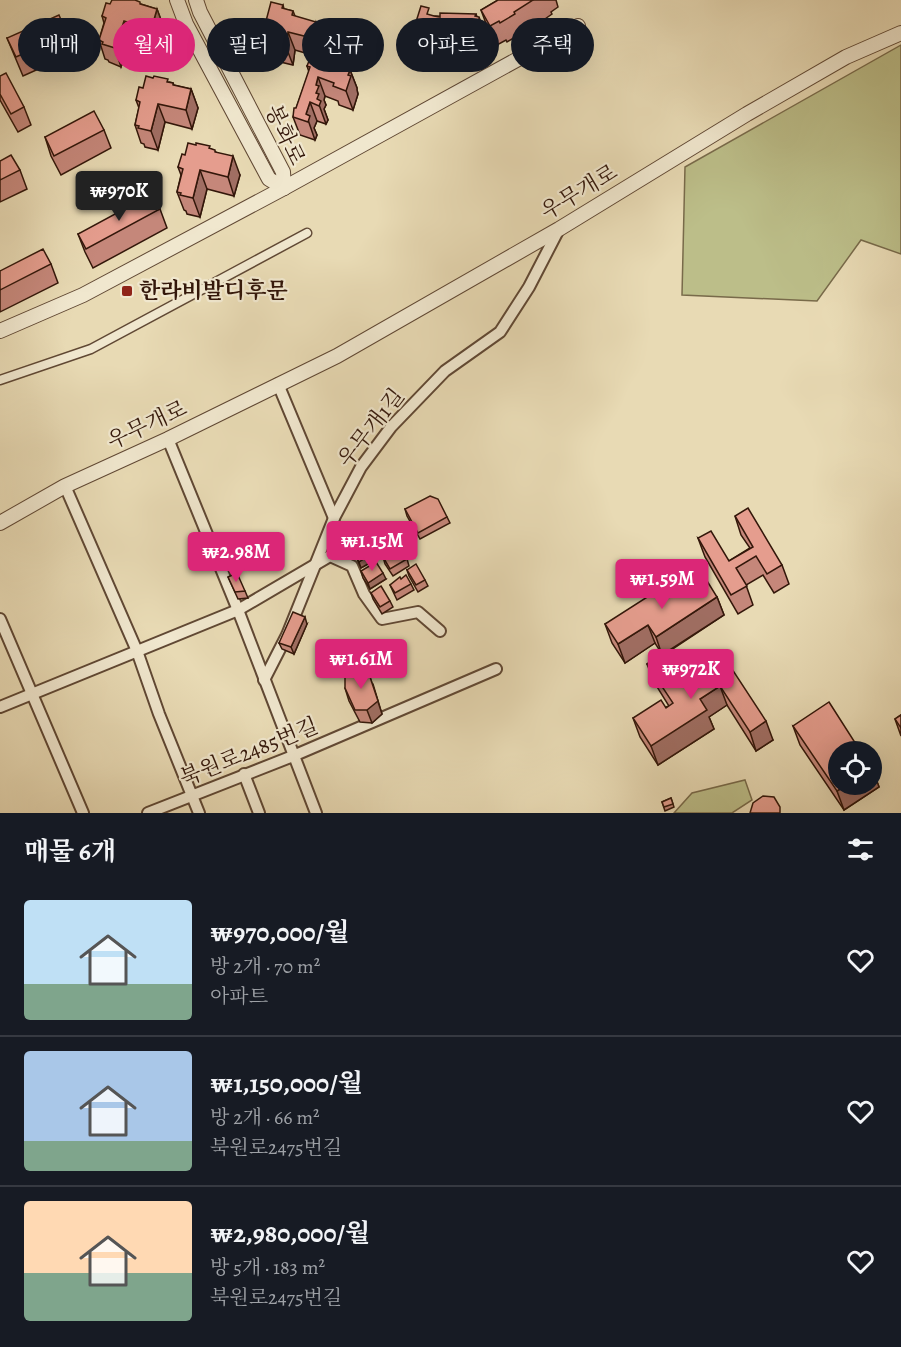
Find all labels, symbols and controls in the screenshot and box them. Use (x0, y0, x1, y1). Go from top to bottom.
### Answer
chip: 매매 (18, 18, 101, 72)
chip: 월세 (113, 18, 195, 72)
chip: 필터 (207, 18, 290, 72)
chip: 신규 (302, 18, 384, 72)
chip: 아파트 (396, 18, 499, 72)
chip: 주택 (511, 18, 594, 72)
street label: 봉화로 (258, 100, 312, 170)
street label: 우무개로 (535, 157, 623, 227)
pin: ₩970K (77, 171, 161, 222)
text: ₩970K (90, 177, 148, 204)
place label: 한라비발디후문 (139, 276, 288, 306)
marker: 한라비발디후문 (120, 284, 134, 298)
street label: 우무개1길 (331, 382, 411, 474)
street label: 우무개로 (102, 393, 192, 457)
pin: ₩1.15M (323, 521, 421, 572)
text: ₩1.15M (341, 527, 403, 554)
pin: ₩2.98M (187, 532, 285, 583)
text: ₩2.98M (202, 538, 270, 565)
pin: ₩1.59M (613, 559, 711, 610)
text: ₩1.59M (629, 565, 695, 592)
pin: ₩1.61M (312, 639, 410, 690)
text: ₩1.61M (329, 645, 393, 672)
pin: ₩972K (649, 649, 733, 700)
text: ₩972K (662, 655, 720, 682)
street label: 북원로2485번길 (175, 711, 323, 793)
map controls (828, 741, 882, 795)
button: locate (828, 741, 882, 795)
icon: filters (844, 833, 877, 866)
text: 매물 6개 (24, 834, 116, 869)
text: ₩970,000/월 (210, 915, 349, 950)
icon: home (72, 924, 144, 996)
icon: heart (844, 944, 877, 977)
text: 방 2개 · 70 m² (210, 953, 320, 980)
text: 아파트 (210, 983, 268, 1010)
text: ₩1,150,000/월 (210, 1066, 363, 1101)
icon: home (72, 1075, 144, 1147)
icon: heart (844, 1095, 877, 1128)
text: 방 2개 · 66 m² (210, 1104, 320, 1131)
text: 북원로2475번길 (210, 1134, 342, 1161)
text: ₩2,980,000/월 (210, 1216, 370, 1251)
icon: home (72, 1225, 144, 1297)
icon: heart (844, 1245, 877, 1278)
text: 방 5개 · 183 m² (210, 1254, 325, 1281)
text: 북원로2475번길 (210, 1284, 342, 1311)

